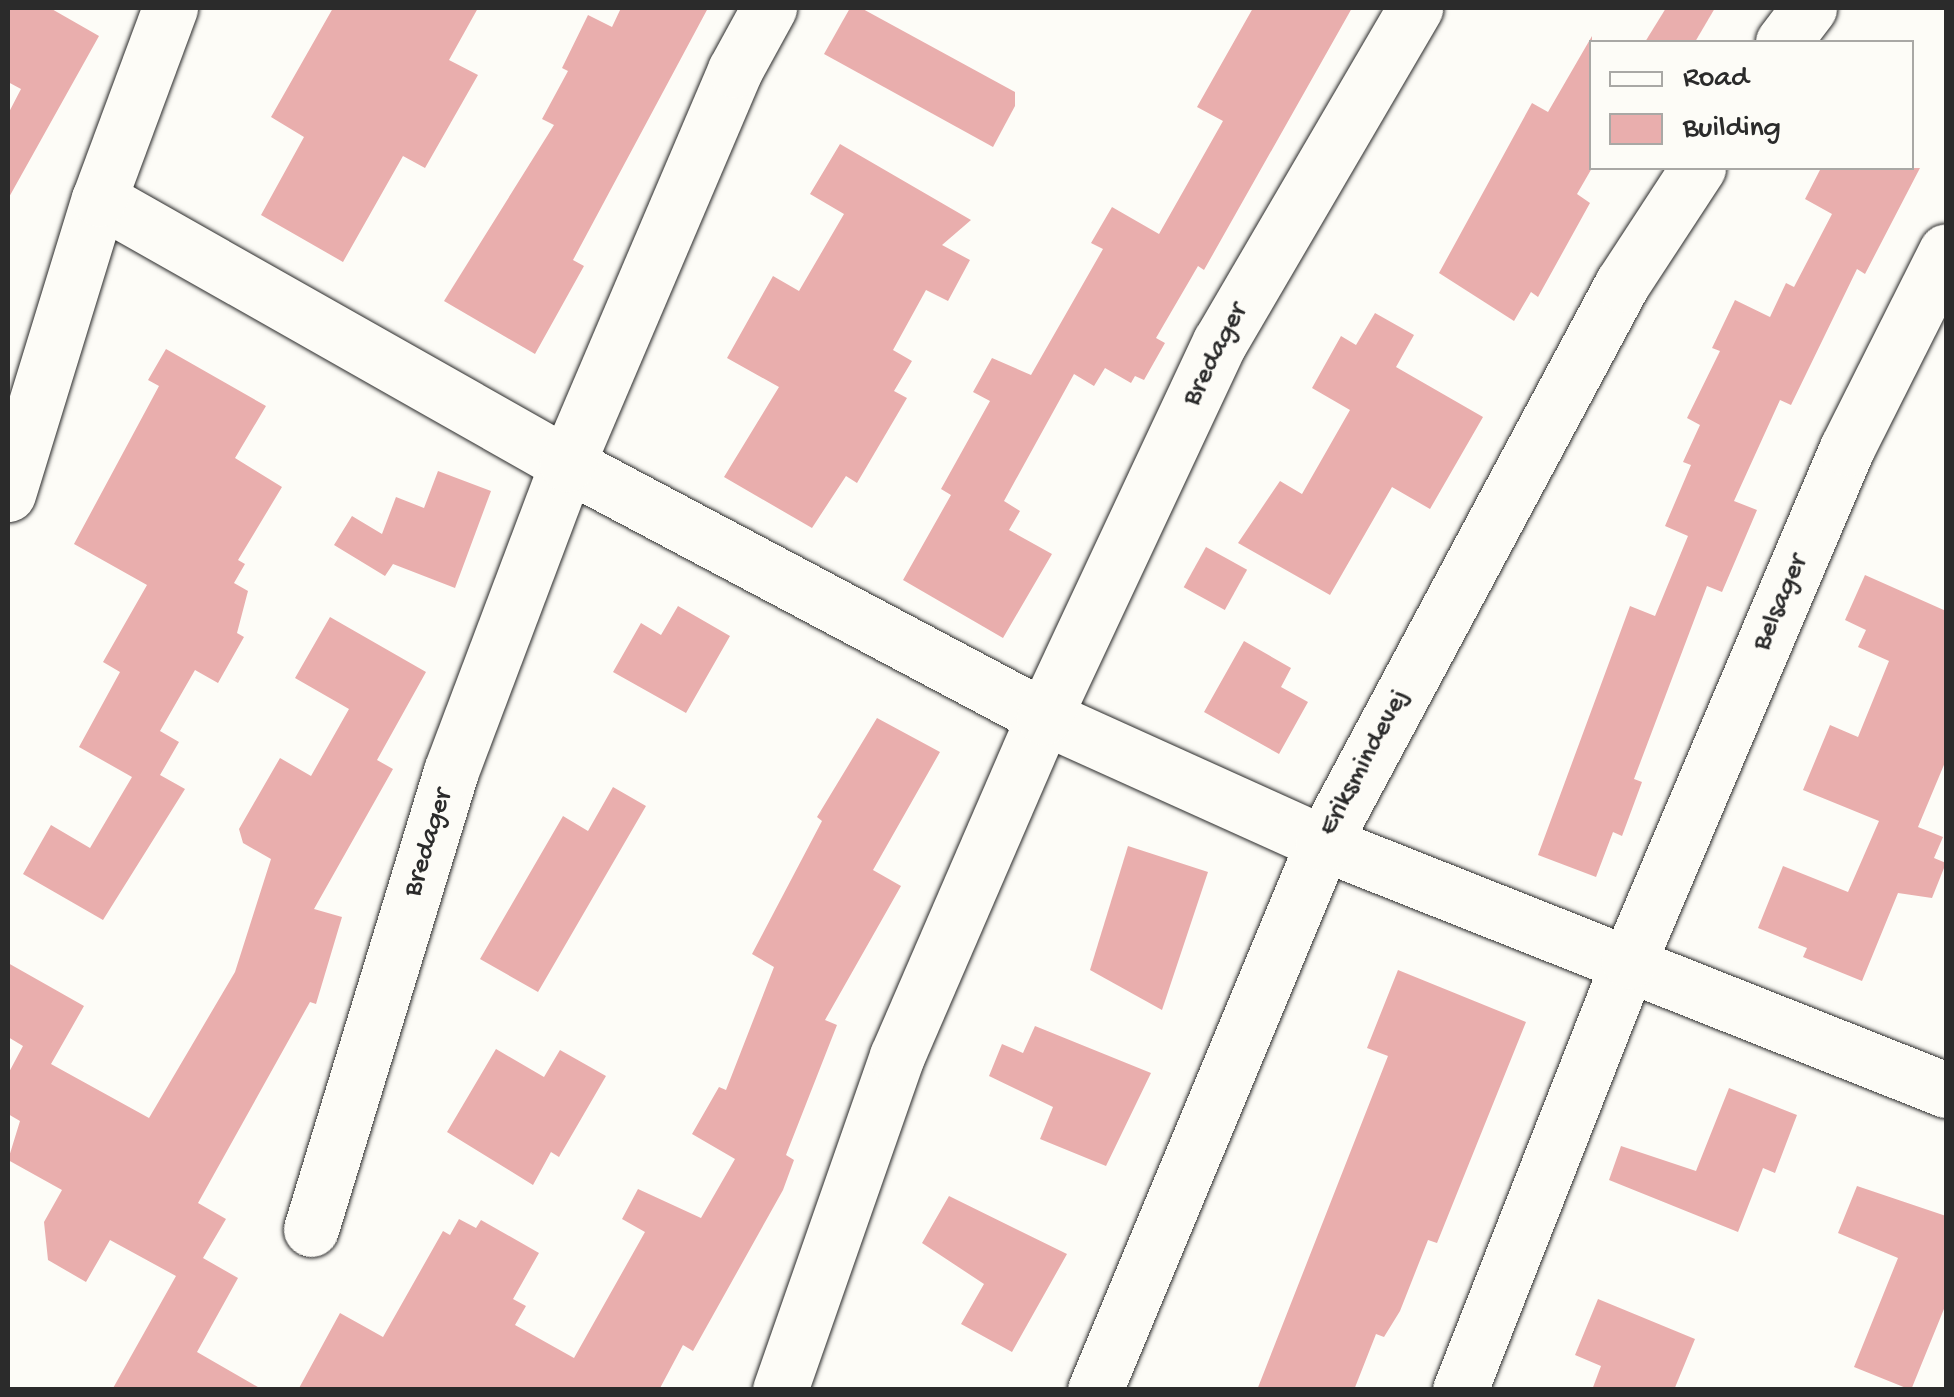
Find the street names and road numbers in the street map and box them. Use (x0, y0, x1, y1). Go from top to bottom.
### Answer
street label: Bredager (1176, 298, 1256, 412)
street label: Belsager (1746, 550, 1816, 656)
street label: Eriksmindevej (1312, 684, 1418, 842)
street label: Bredager (397, 785, 461, 901)

